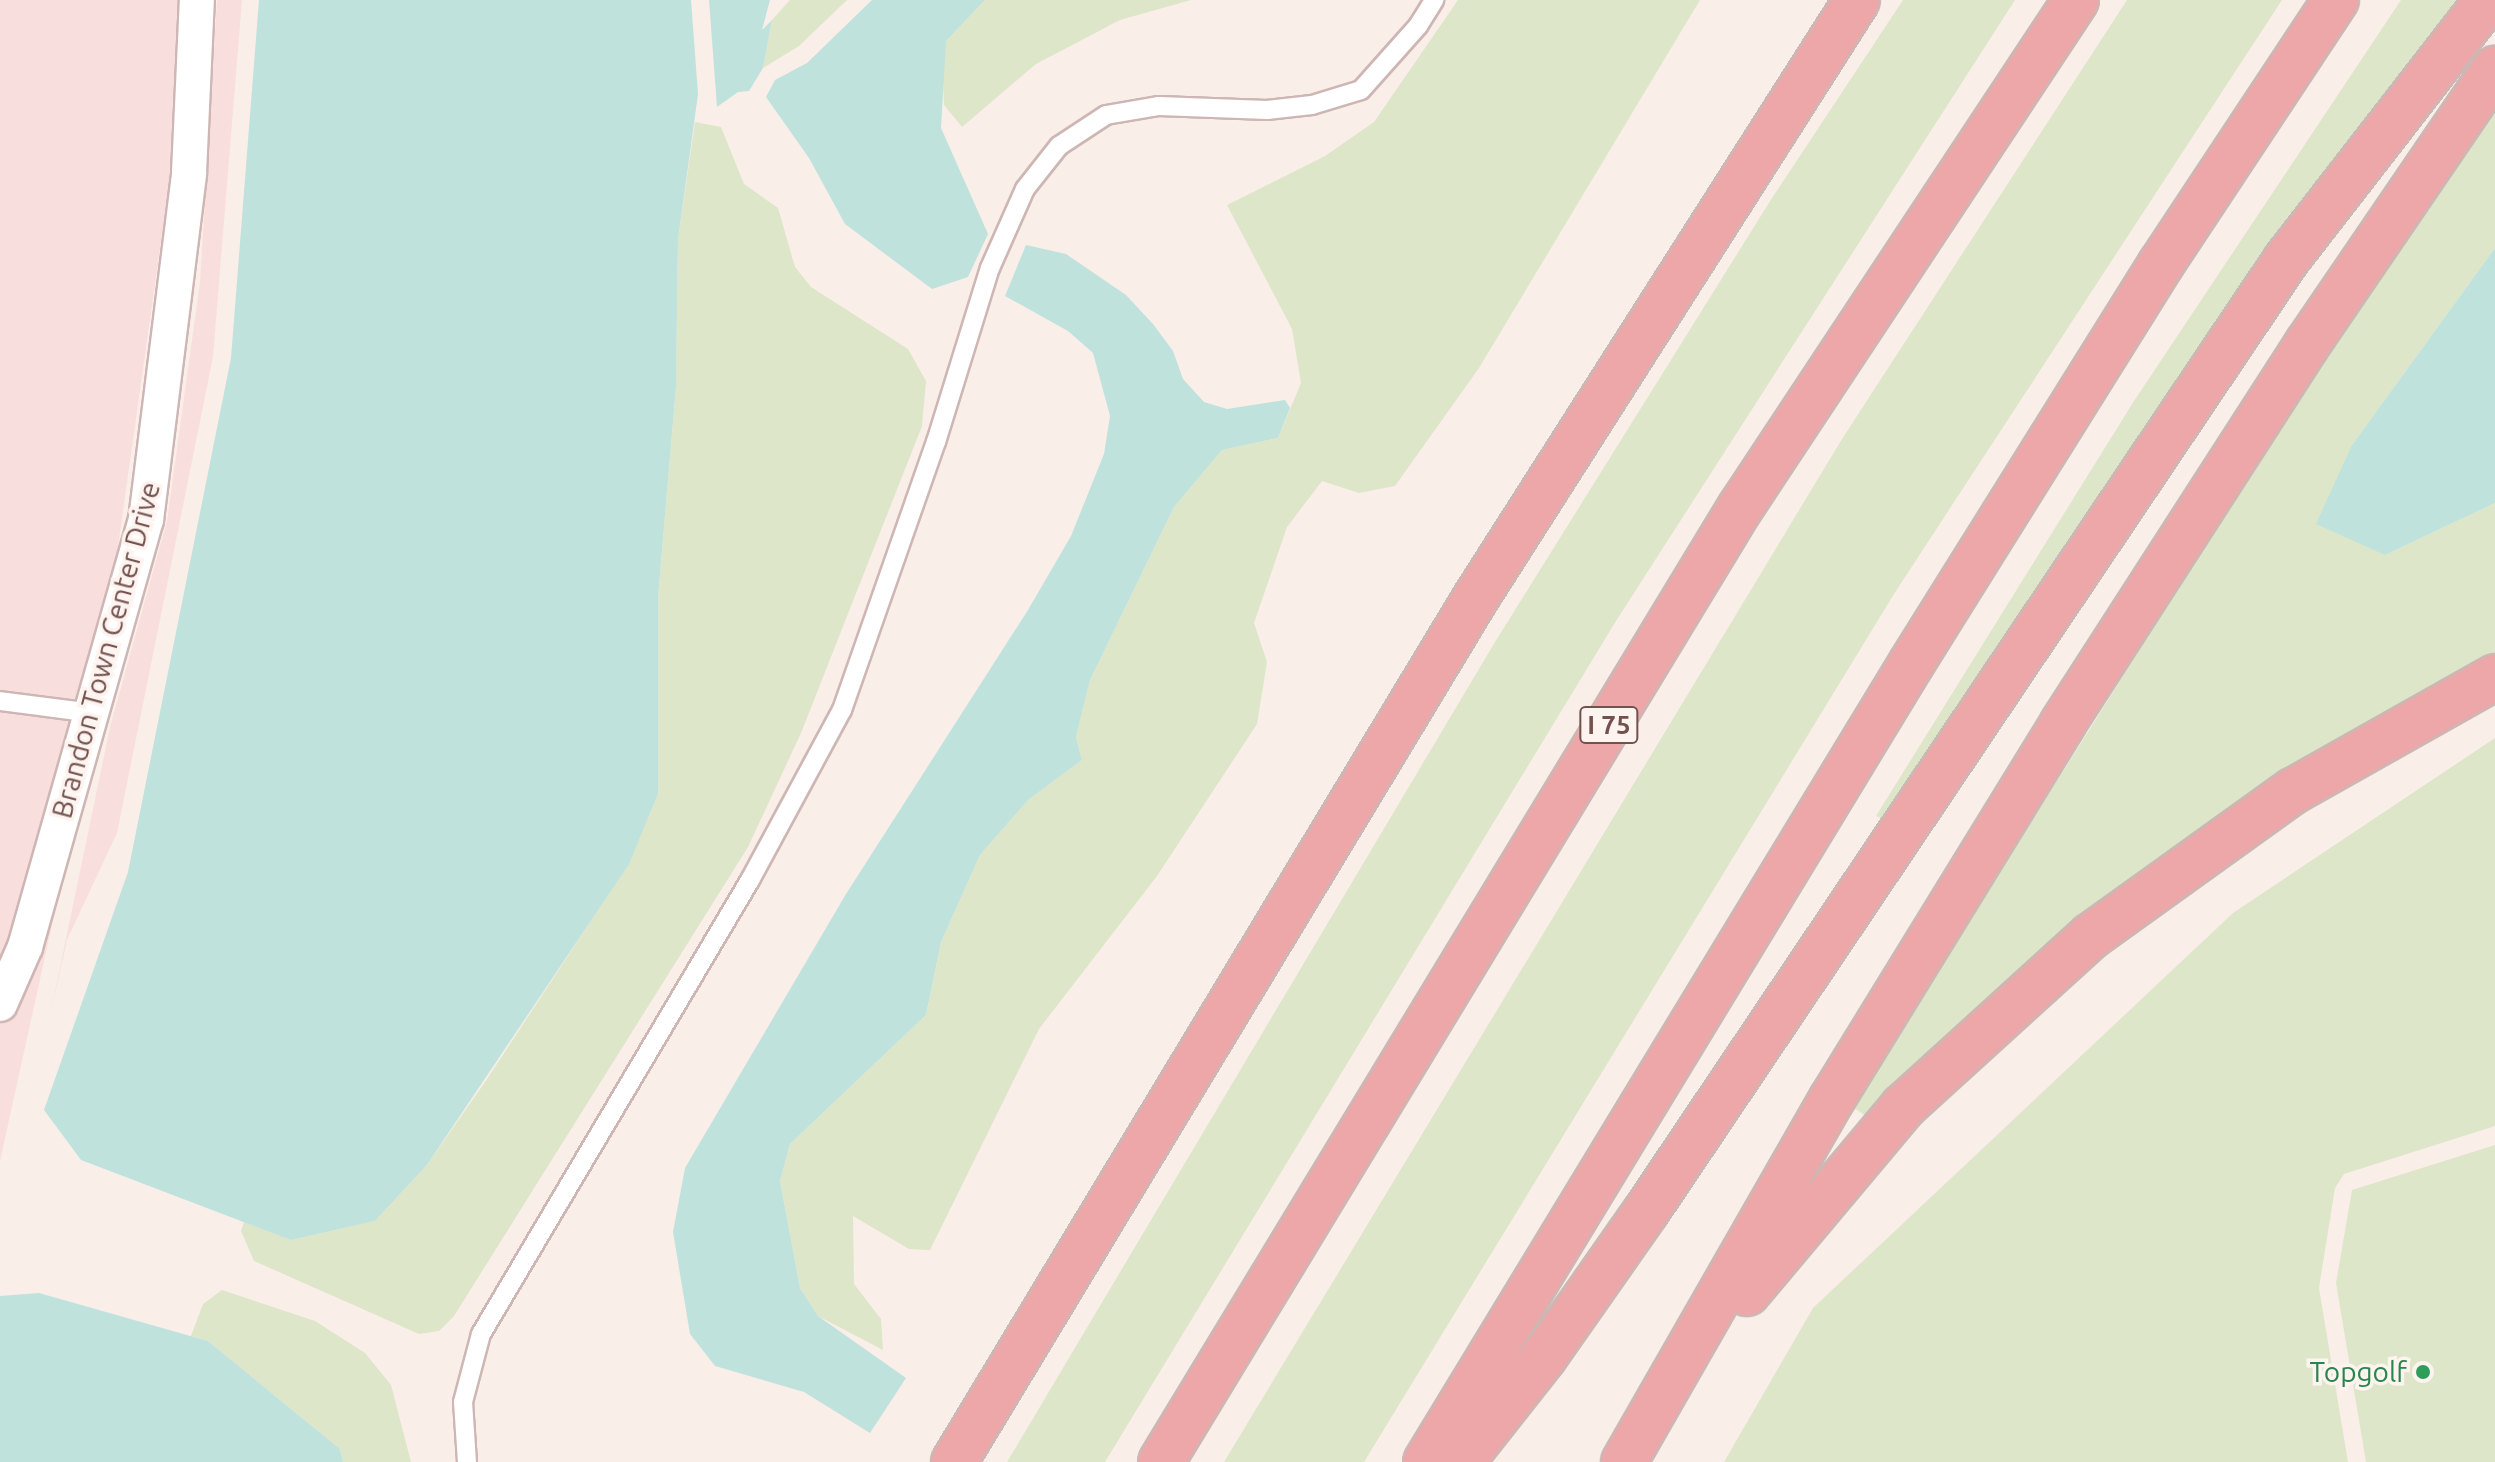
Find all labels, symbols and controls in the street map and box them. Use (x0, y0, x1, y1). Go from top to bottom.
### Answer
street label: Brandon Town Center Drive (45, 478, 167, 822)
road number: I 75 (1579, 703, 1639, 747)
place label: Topgolf (2310, 1355, 2407, 1389)
marker: Topgolf (2414, 1363, 2432, 1381)

